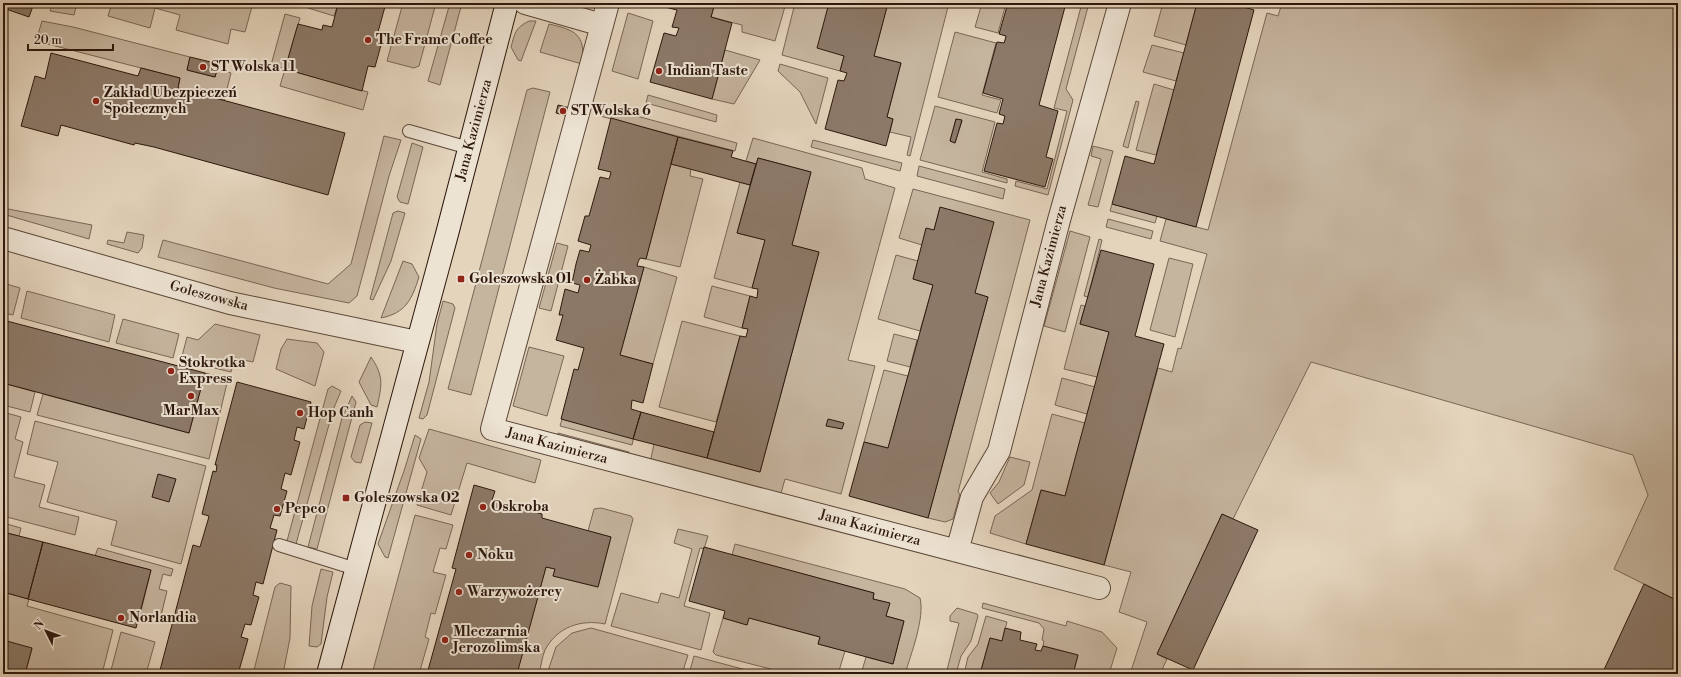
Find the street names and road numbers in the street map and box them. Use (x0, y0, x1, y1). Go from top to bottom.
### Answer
street label: Jana Kazimierza (452, 76, 496, 184)
street label: Jana Kazimierza (1027, 202, 1071, 310)
street label: Goleszowska (168, 277, 251, 315)
street label: Jana Kazimierza (503, 424, 611, 468)
street label: Jana Kazimierza (816, 506, 924, 550)

